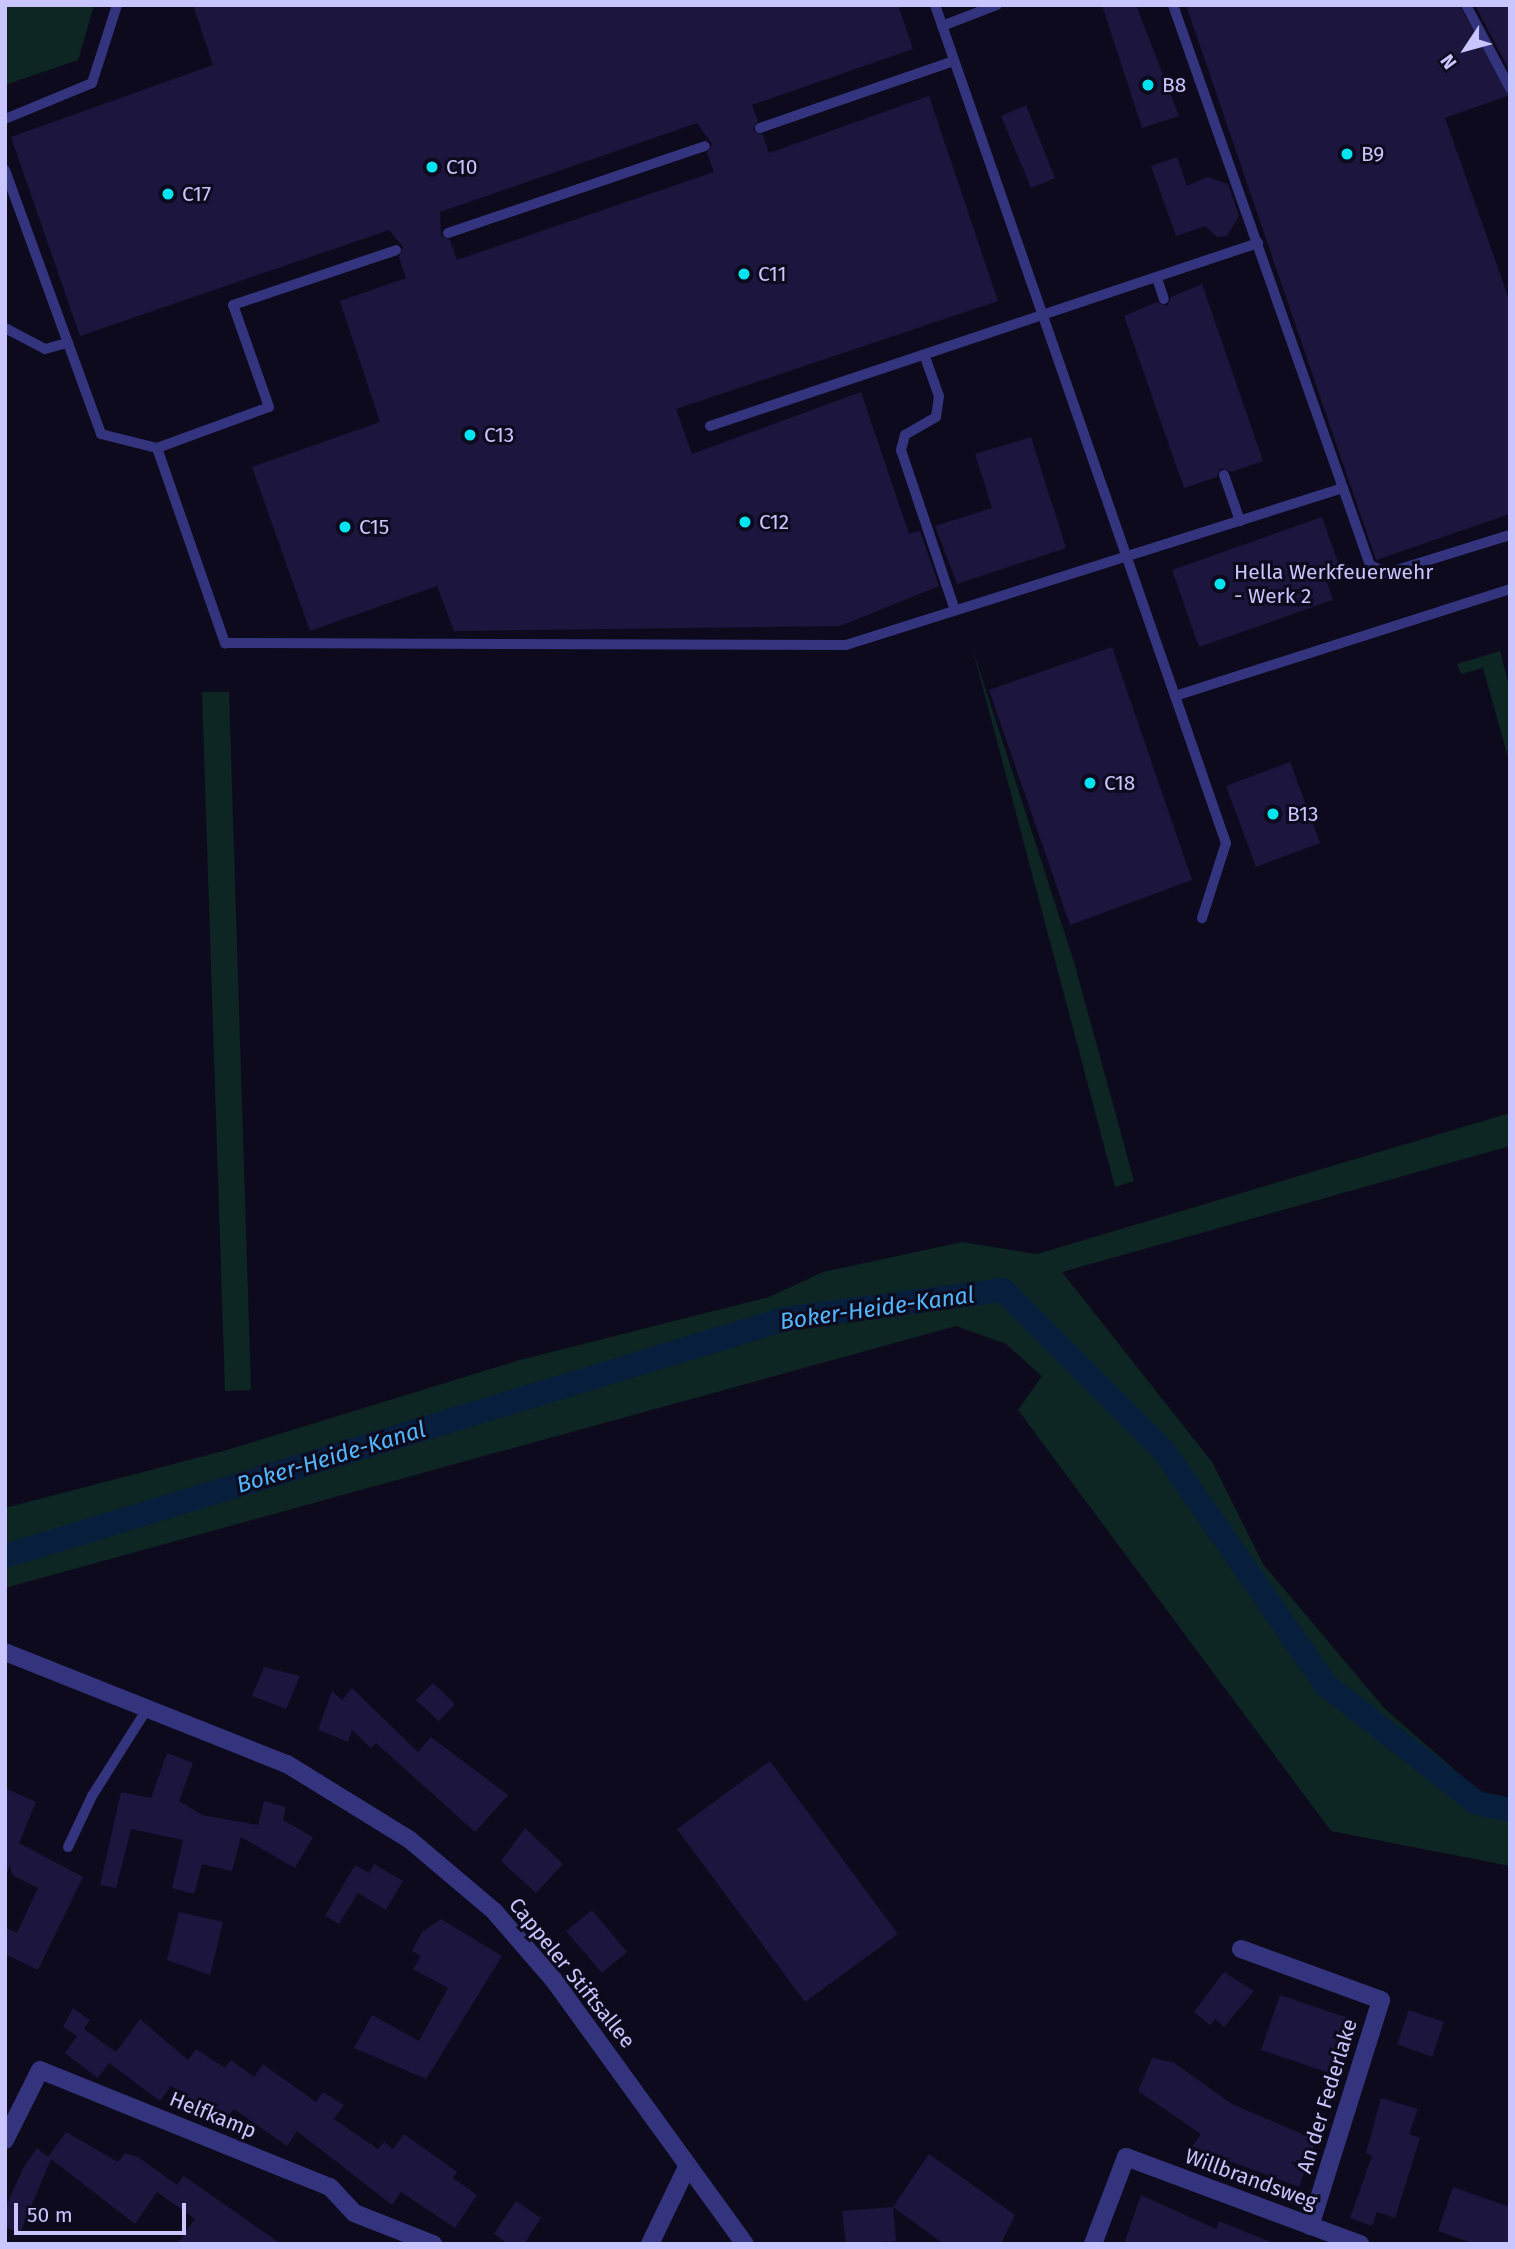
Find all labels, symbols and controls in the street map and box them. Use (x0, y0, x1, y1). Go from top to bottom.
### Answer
north arrow (1431, 14, 1501, 84)
text: N (1436, 50, 1462, 74)
place label: B8 (1162, 72, 1186, 98)
marker: B8 (1140, 77, 1156, 93)
place label: B9 (1361, 141, 1384, 167)
marker: B9 (1339, 146, 1355, 162)
place label: C10 (446, 154, 477, 180)
marker: C10 (424, 159, 440, 175)
place label: C17 (182, 181, 211, 207)
marker: C17 (160, 186, 176, 202)
place label: C11 (758, 261, 787, 287)
marker: C11 (736, 266, 752, 282)
place label: C13 (484, 422, 514, 448)
marker: C13 (462, 427, 478, 443)
place label: C12 (759, 509, 789, 535)
place label: C15 (359, 514, 389, 540)
marker: C12 (737, 514, 753, 530)
marker: C15 (337, 519, 353, 535)
place label: Hella Werkfeuerwehr - Werk 2 (1234, 559, 1433, 609)
marker: Hella Werkfeuerwehr - Werk 2 (1212, 576, 1228, 592)
place label: C18 (1104, 770, 1135, 796)
marker: C18 (1082, 775, 1098, 791)
place label: B13 (1287, 801, 1318, 827)
marker: B13 (1265, 806, 1281, 822)
water label: Boker-Heide-Kanal (778, 1281, 976, 1335)
water label: Boker-Heide-Kanal (233, 1415, 429, 1499)
street label: Cappeler Stiftsallee (504, 1893, 640, 2053)
street label: An der Federlake (1292, 2016, 1362, 2176)
street label: Helfkamp (166, 2086, 260, 2144)
street label: Willbrandsweg (1181, 2143, 1321, 2215)
scale bar (18, 2190, 189, 2234)
text: 50 m (27, 2202, 73, 2228)

